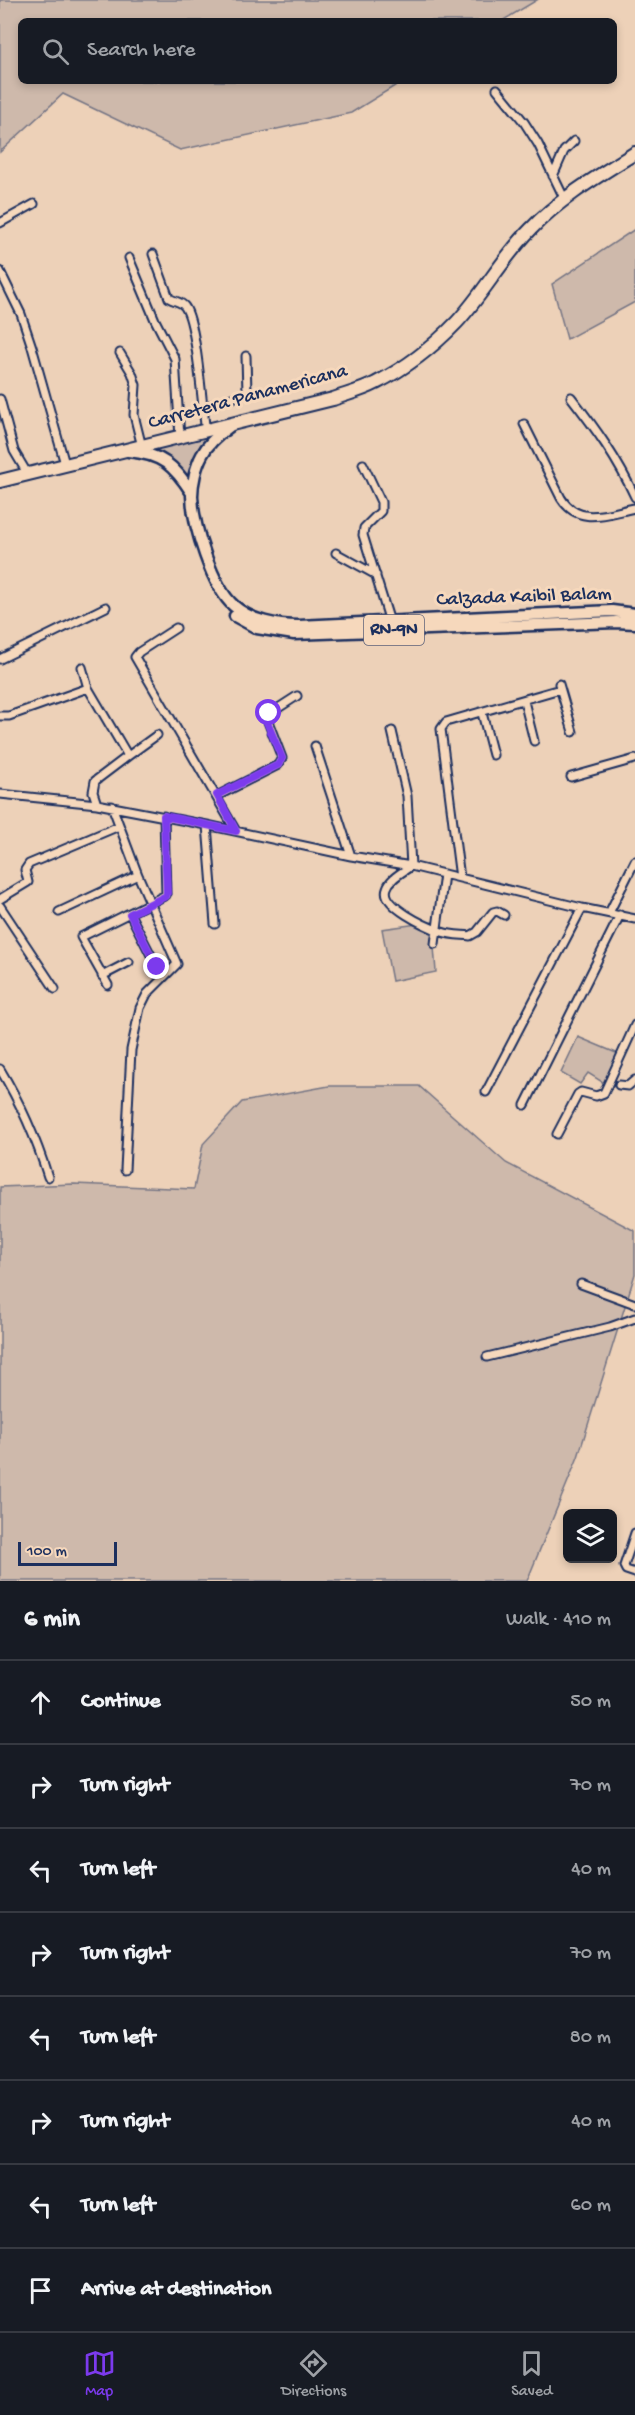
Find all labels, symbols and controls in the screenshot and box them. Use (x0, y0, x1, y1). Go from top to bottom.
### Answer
search box (18, 18, 617, 84)
icon: search (39, 35, 72, 68)
text: Search here (87, 38, 195, 64)
street label: Carretera Panamericana (146, 360, 351, 436)
street label: Calzada Kaibil Balam (436, 583, 612, 613)
road number: RN-9N (364, 615, 424, 645)
route start (255, 699, 281, 725)
route end (143, 953, 169, 979)
map controls (563, 1509, 617, 1563)
button: layers (563, 1509, 617, 1563)
scale bar (18, 1539, 117, 1566)
text: 100 m (27, 1543, 67, 1562)
text: 6 min (24, 1605, 80, 1636)
text: Walk · 410 m (506, 1609, 611, 1632)
icon: ahead (24, 1686, 57, 1719)
text: Continue (81, 1689, 161, 1715)
text: 50 m (570, 1691, 611, 1714)
icon: right (24, 1770, 57, 1803)
text: Turn right (81, 1773, 169, 1799)
text: 70 m (570, 1775, 611, 1798)
icon: left (24, 1854, 57, 1887)
text: Turn left (81, 1857, 155, 1883)
text: 40 m (571, 1859, 611, 1882)
icon: right (24, 1938, 57, 1971)
text: Turn right (81, 1941, 169, 1967)
text: 70 m (570, 1943, 611, 1966)
icon: left (24, 2022, 57, 2055)
text: Turn left (81, 2025, 155, 2051)
text: 80 m (570, 2027, 611, 2050)
icon: right (24, 2106, 57, 2139)
text: Turn right (81, 2109, 169, 2135)
text: 40 m (571, 2111, 611, 2134)
icon: left (24, 2190, 57, 2223)
text: Turn left (81, 2193, 155, 2219)
text: 60 m (571, 2195, 611, 2218)
icon: arrive (24, 2274, 57, 2307)
text: Arrive at destination (81, 2277, 271, 2303)
tab: Map (83, 2347, 116, 2402)
tab: Directions (281, 2347, 346, 2402)
tab: Saved (511, 2347, 552, 2402)

